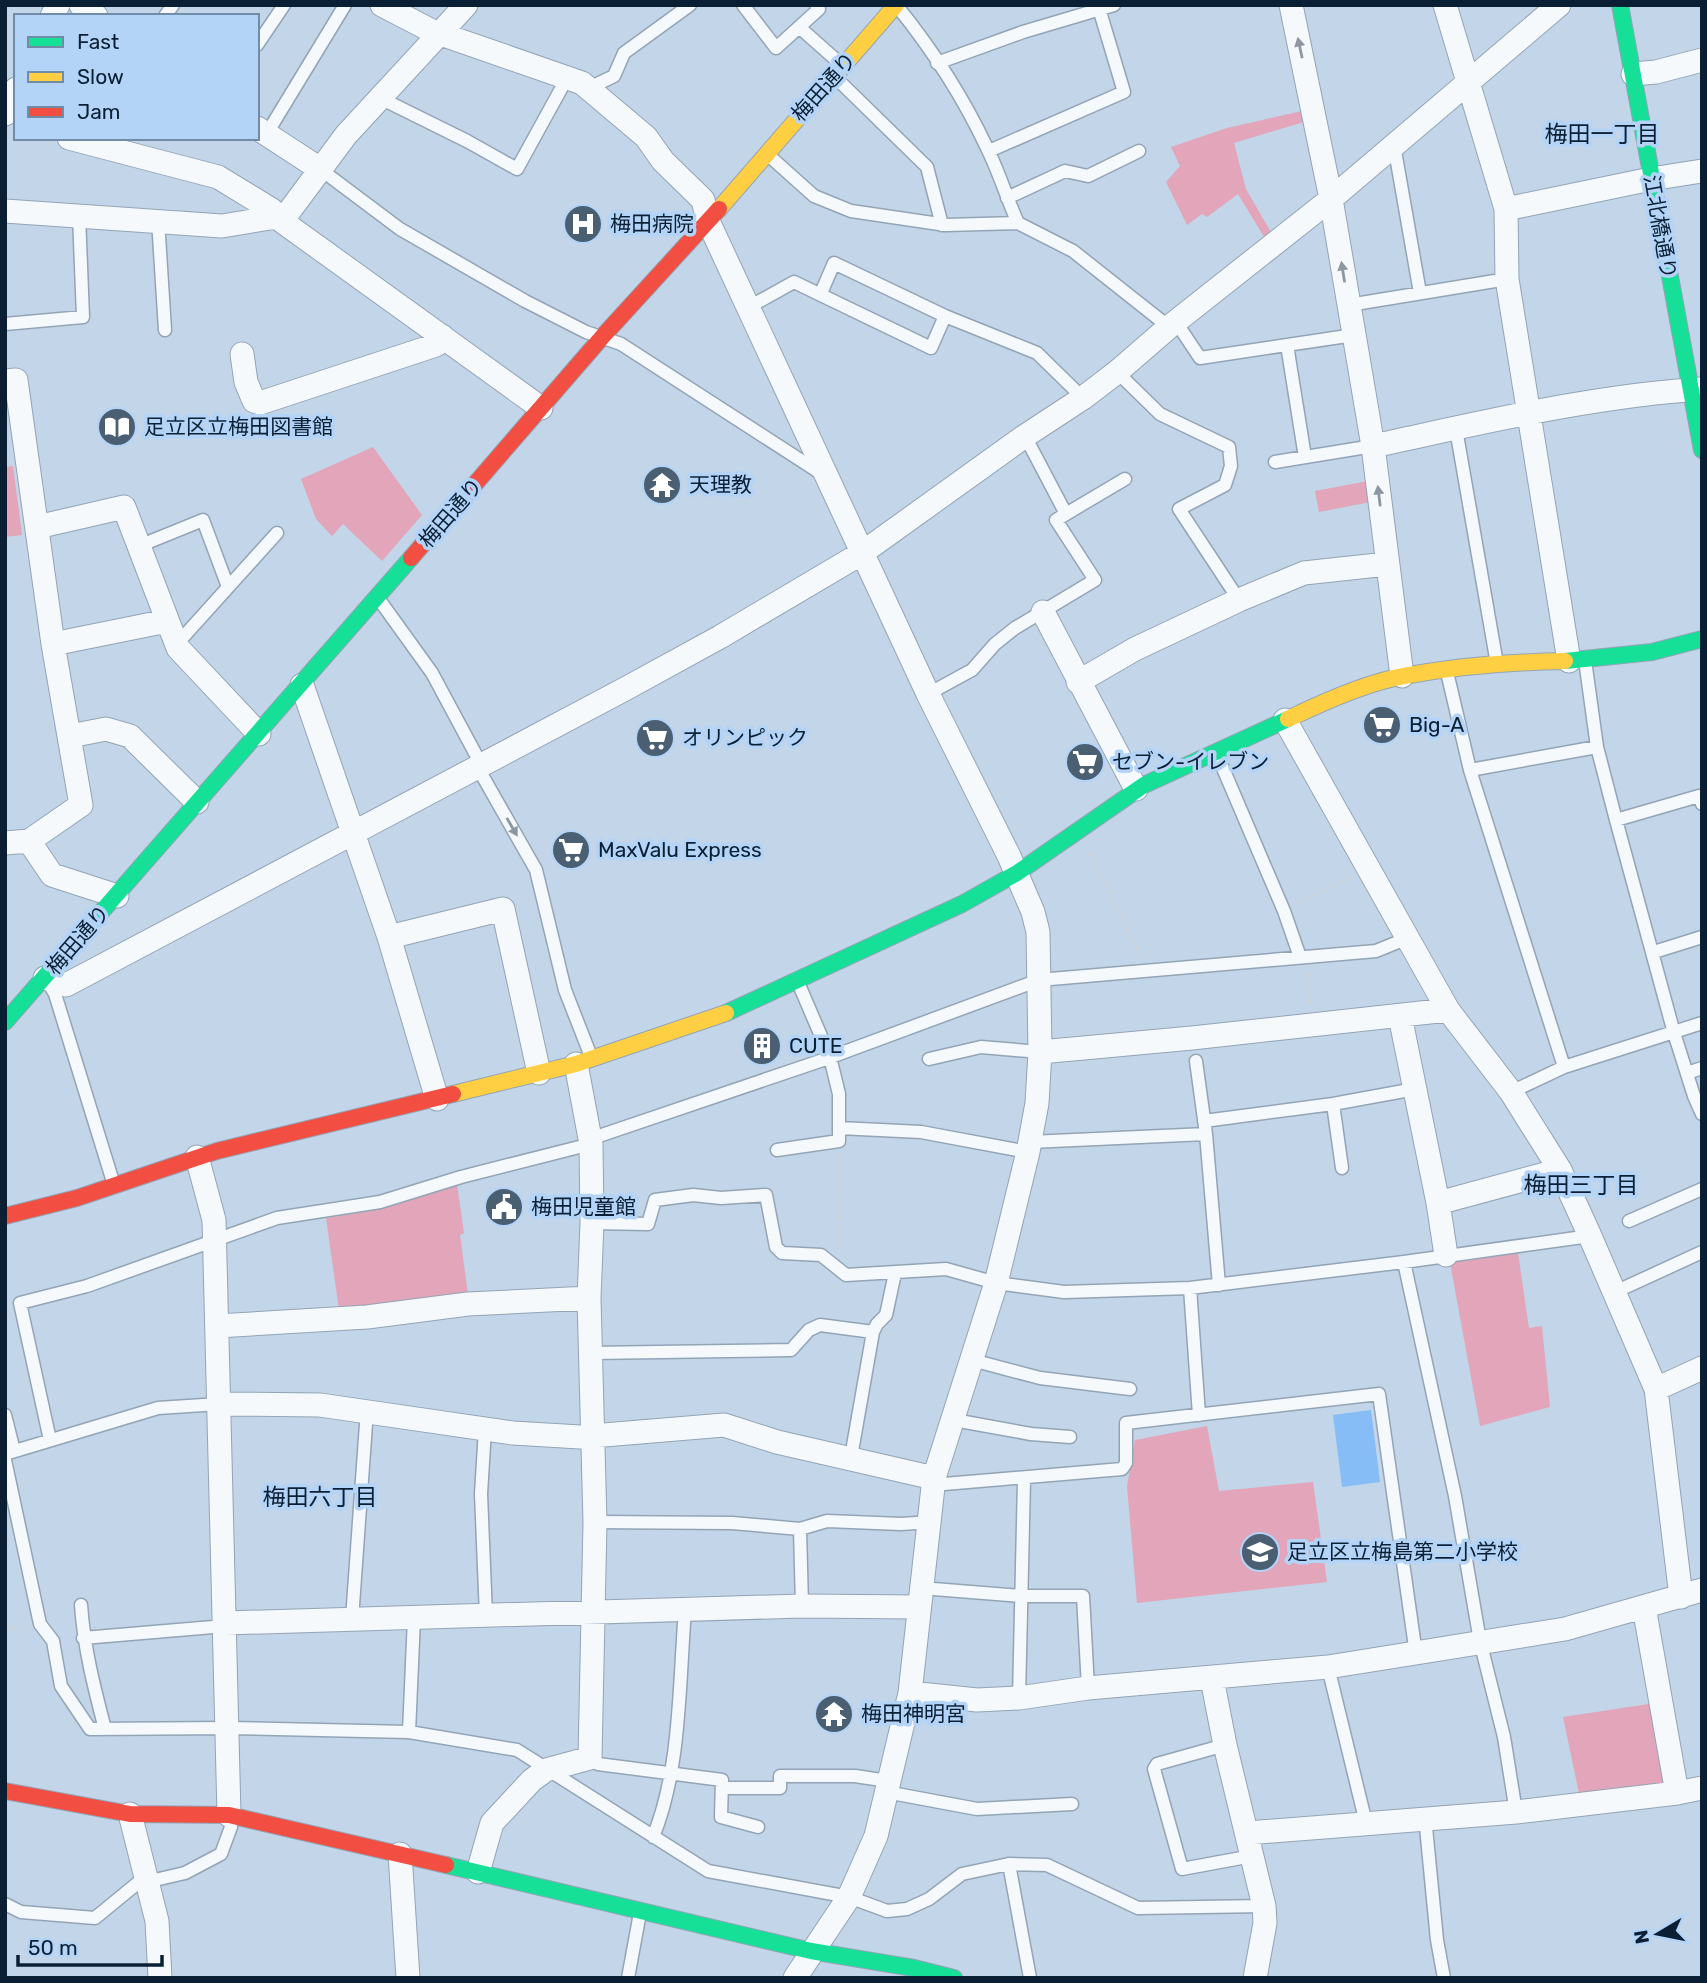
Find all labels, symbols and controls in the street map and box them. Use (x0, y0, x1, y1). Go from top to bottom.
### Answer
legend (14, 14, 259, 140)
text: Fast (77, 29, 119, 54)
one-way arrow (1294, 37, 1305, 59)
street label: 梅田通り (786, 47, 861, 126)
text: Slow (77, 64, 124, 89)
text: Jam (77, 99, 121, 124)
district label: 梅田一丁目 (1545, 120, 1660, 148)
street label: 江北橋通り (1639, 173, 1682, 281)
hospital icon: 梅田病院 (562, 203, 604, 245)
place label: 梅田病院 (610, 211, 694, 236)
one-way arrow (1337, 261, 1348, 283)
library icon: 足立区立梅田図書館 (96, 406, 138, 448)
place label: 足立区立梅田図書館 (144, 414, 333, 439)
temple icon: 天理教 (641, 464, 683, 506)
place label: 天理教 (689, 472, 752, 497)
street label: 梅田通り (414, 473, 488, 553)
one-way arrow (1374, 485, 1385, 507)
supermarket icon: Big-A (1361, 704, 1403, 746)
place label: Big-A (1409, 712, 1464, 737)
supermarket icon: オリンピック (634, 717, 676, 759)
place label: オリンピック (682, 725, 808, 750)
supermarket icon: セブン-イレブン (1064, 741, 1106, 783)
place label: セブン-イレブン (1112, 749, 1269, 774)
one-way arrow (506, 818, 518, 837)
supermarket icon: MaxValu Express (550, 829, 592, 871)
place label: MaxValu Express (598, 837, 762, 862)
street label: 梅田通り (41, 900, 115, 980)
building icon: CUTE (741, 1025, 783, 1067)
place label: CUTE (789, 1033, 843, 1058)
district label: 梅田三丁目 (1524, 1171, 1639, 1199)
public building icon: 梅田児童館 (483, 1186, 525, 1228)
place label: 梅田児童館 (531, 1194, 636, 1219)
district label: 梅田六丁目 (263, 1483, 378, 1511)
school or university icon: 足立区立梅島第二小学校 (1239, 1531, 1281, 1573)
place label: 足立区立梅島第二小学校 (1287, 1539, 1518, 1564)
temple icon: 梅田神明宮 (813, 1693, 855, 1735)
place label: 梅田神明宮 (861, 1701, 966, 1726)
north arrow (1623, 1899, 1693, 1969)
scale bar (18, 1924, 161, 1968)
text: N (1629, 1928, 1654, 1946)
text: 50 m (28, 1935, 78, 1960)

